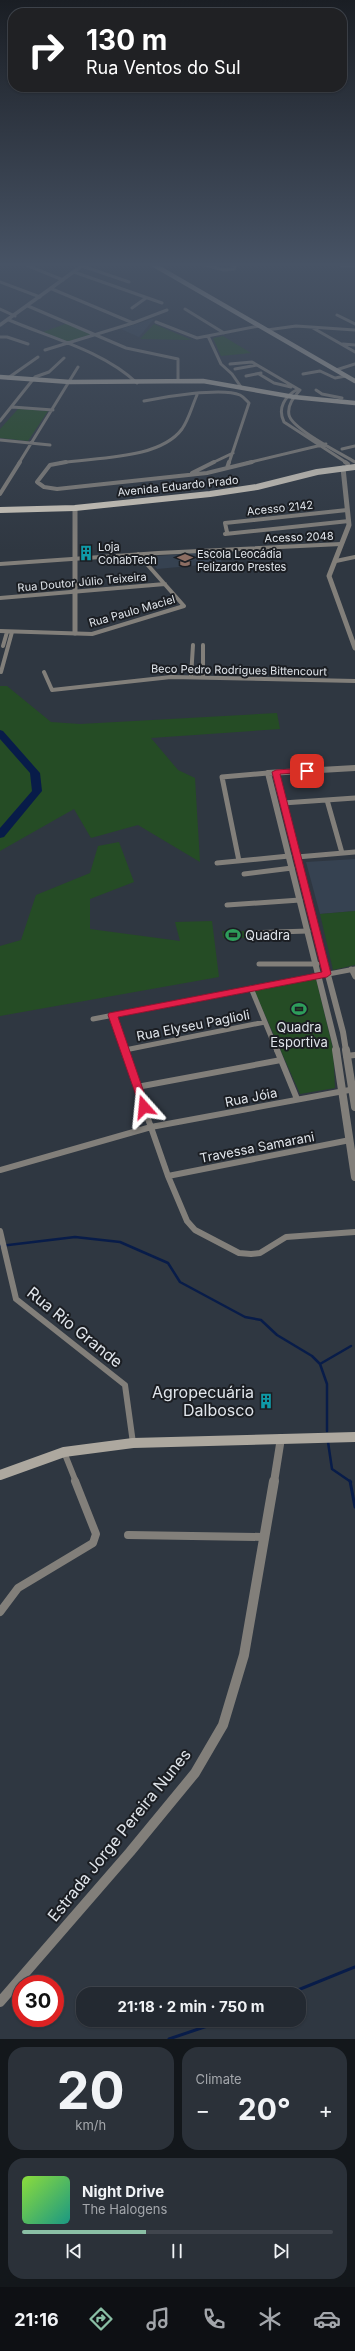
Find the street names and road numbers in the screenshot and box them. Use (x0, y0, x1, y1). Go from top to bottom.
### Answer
street label: Avenida Eduardo Prado (117, 473, 240, 499)
street label: Acesso 2142 (246, 498, 314, 518)
street label: Acesso 2048 (264, 529, 334, 545)
street label: Rua Doutor Júlio Teixeira (17, 569, 147, 595)
street label: Rua Paulo Maciel (87, 592, 177, 630)
street label: Beco Pedro Rodrigues Bittencourt (151, 661, 328, 679)
street label: Rua Elyseu Paglioli (135, 1006, 251, 1044)
street label: Rua Jóia (224, 1084, 278, 1110)
street label: Travessa Samarani (198, 1128, 316, 1166)
street label: Rua Rio Grande (23, 1282, 127, 1372)
street label: Estrada Jorge Pereira Nunes (43, 1745, 195, 1925)

